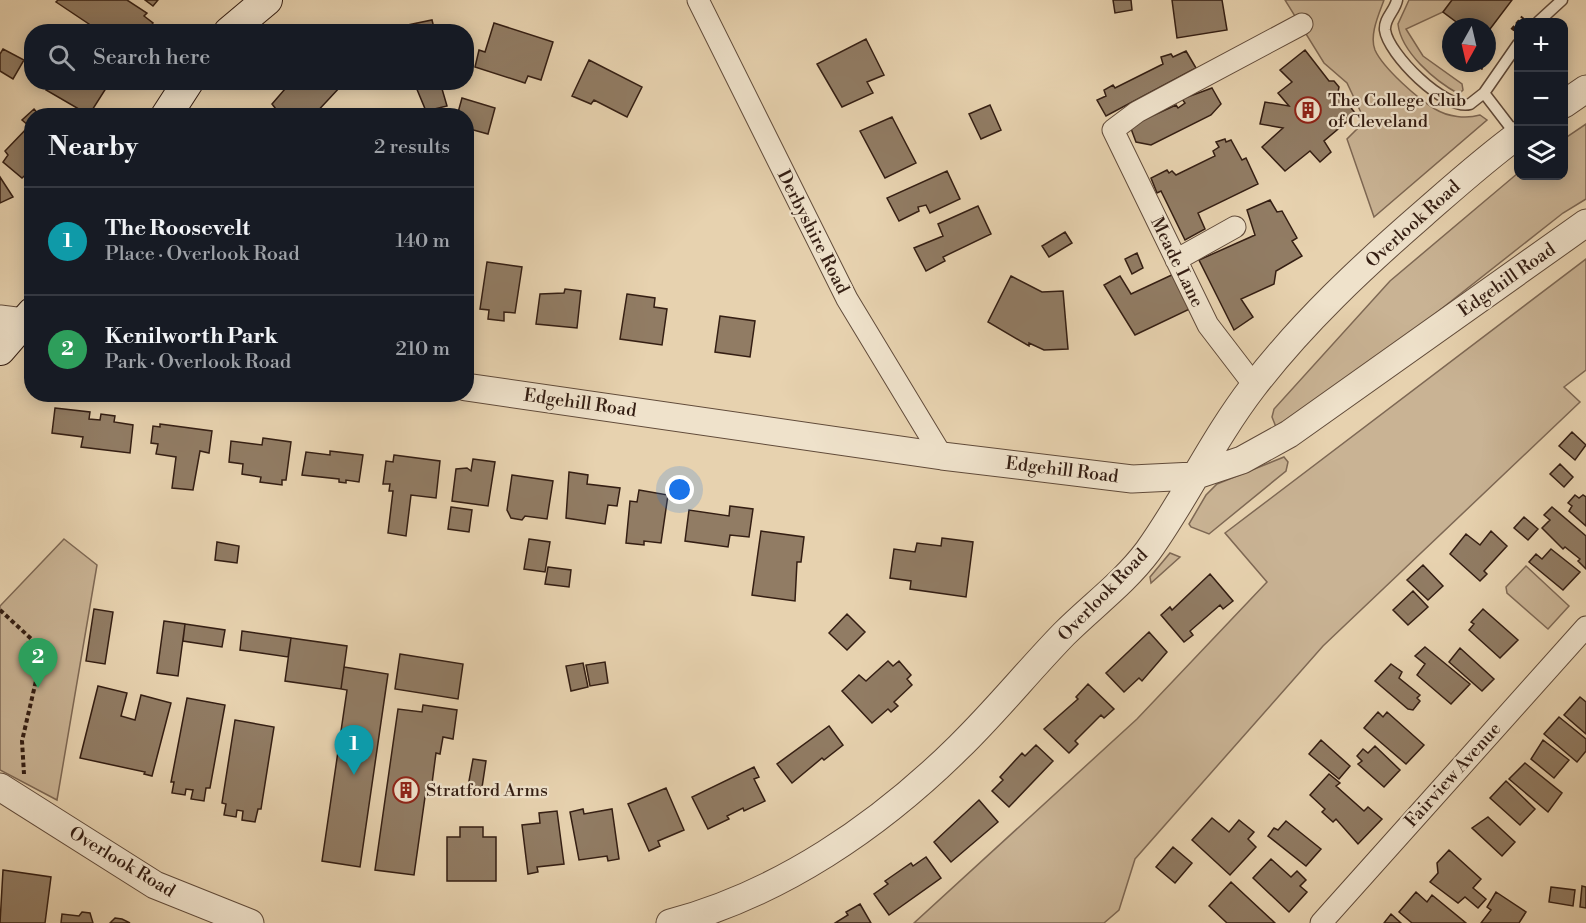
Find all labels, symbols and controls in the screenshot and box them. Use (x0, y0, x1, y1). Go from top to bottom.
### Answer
north arrow (1442, 18, 1496, 72)
map controls (1514, 18, 1568, 180)
button: + (1514, 18, 1568, 72)
search box (24, 24, 474, 90)
icon: search (45, 41, 78, 74)
text: Search here (93, 44, 210, 71)
button: − (1514, 72, 1568, 126)
place label: The College Club of Cleveland (1328, 89, 1466, 133)
building icon: The College Club of Cleveland (1293, 95, 1323, 125)
button: layers (1514, 126, 1568, 180)
text: Nearby (48, 131, 138, 163)
text: 2 results (374, 135, 450, 160)
street label: Derbyshire Road (772, 166, 855, 299)
street label: Overlook Road (1361, 175, 1466, 273)
street label: Meade Lane (1145, 213, 1209, 311)
text: The Roosevelt (105, 215, 250, 242)
text: 1 (63, 229, 72, 254)
text: 140 m (395, 229, 450, 254)
street label: Edgehill Road (1454, 238, 1561, 322)
text: Place · Overlook Road (105, 242, 300, 267)
text: Kenilworth Park (105, 323, 278, 350)
text: 2 (61, 337, 74, 362)
text: 210 m (395, 337, 450, 362)
text: Park · Overlook Road (105, 350, 291, 375)
street label: Edgehill Road (522, 384, 639, 422)
street label: Edgehill Road (1004, 452, 1121, 488)
your location (665, 475, 694, 504)
street label: Overlook Road (1053, 543, 1153, 646)
pin: 2 (18, 638, 57, 688)
street label: Fairview Avenue (1400, 718, 1506, 832)
pin: 1 (334, 726, 374, 775)
building icon: Stratford Arms (391, 775, 421, 805)
place label: Stratford Arms (426, 779, 548, 802)
street label: Overlook Road (65, 821, 180, 903)

